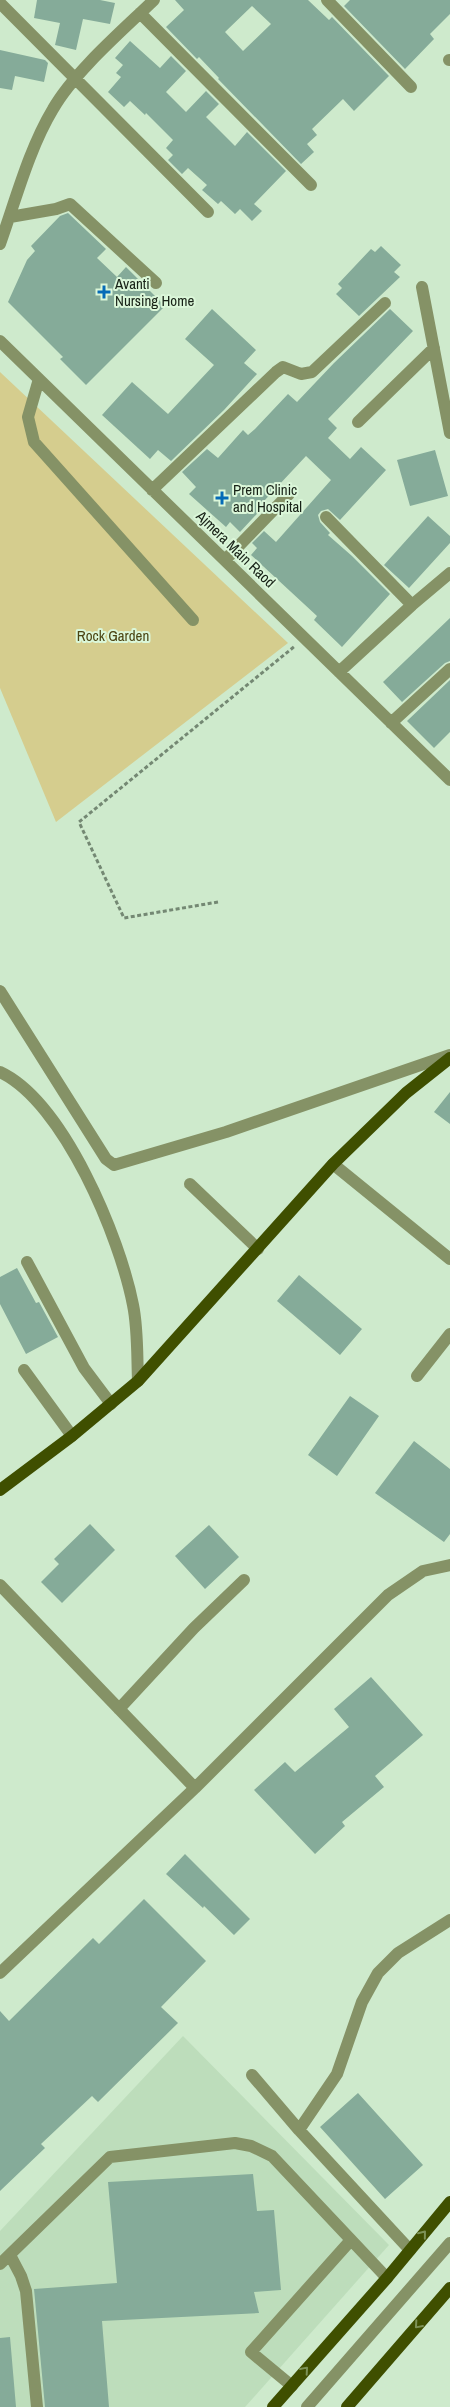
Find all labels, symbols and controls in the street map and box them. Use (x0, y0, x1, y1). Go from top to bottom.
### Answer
place label: Avanti Nursing Home (114, 273, 194, 311)
marker: Avanti Nursing Home (97, 285, 111, 299)
place label: Prem Clinic and Hospital (233, 479, 302, 517)
marker: Prem Clinic and Hospital (215, 491, 229, 505)
street label: Ajmera Main Raod (191, 505, 280, 592)
park label: Rock Garden (77, 625, 149, 646)
one-way arrow (417, 2231, 426, 2240)
one-way arrow (415, 2319, 424, 2328)
one-way arrow (299, 2367, 308, 2376)

